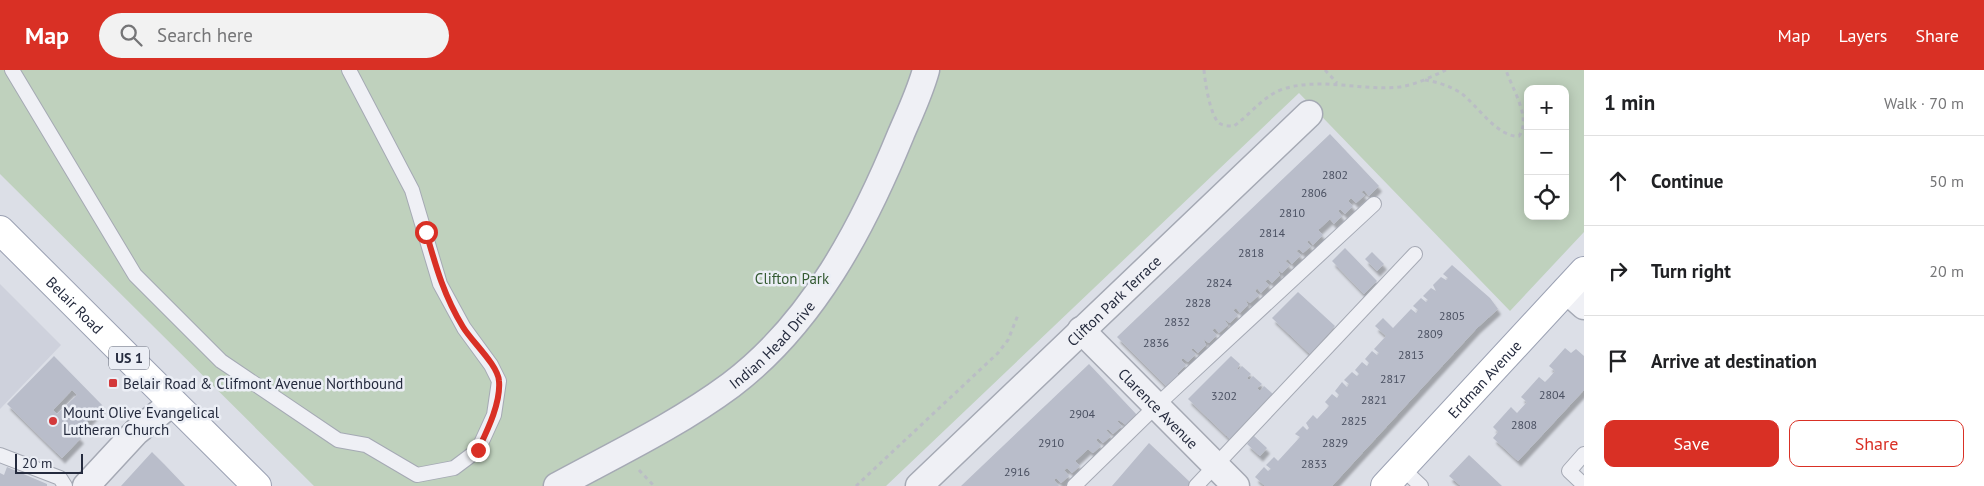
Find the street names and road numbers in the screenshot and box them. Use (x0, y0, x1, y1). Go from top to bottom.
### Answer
street label: Clifton Park Terrace (1063, 251, 1165, 350)
street label: Belair Road (42, 272, 108, 337)
street label: Indian Head Drive (725, 297, 819, 393)
street label: Erdman Avenue (1443, 336, 1525, 422)
road number: US 1 (109, 346, 149, 370)
street label: Clarence Avenue (1114, 364, 1203, 452)

